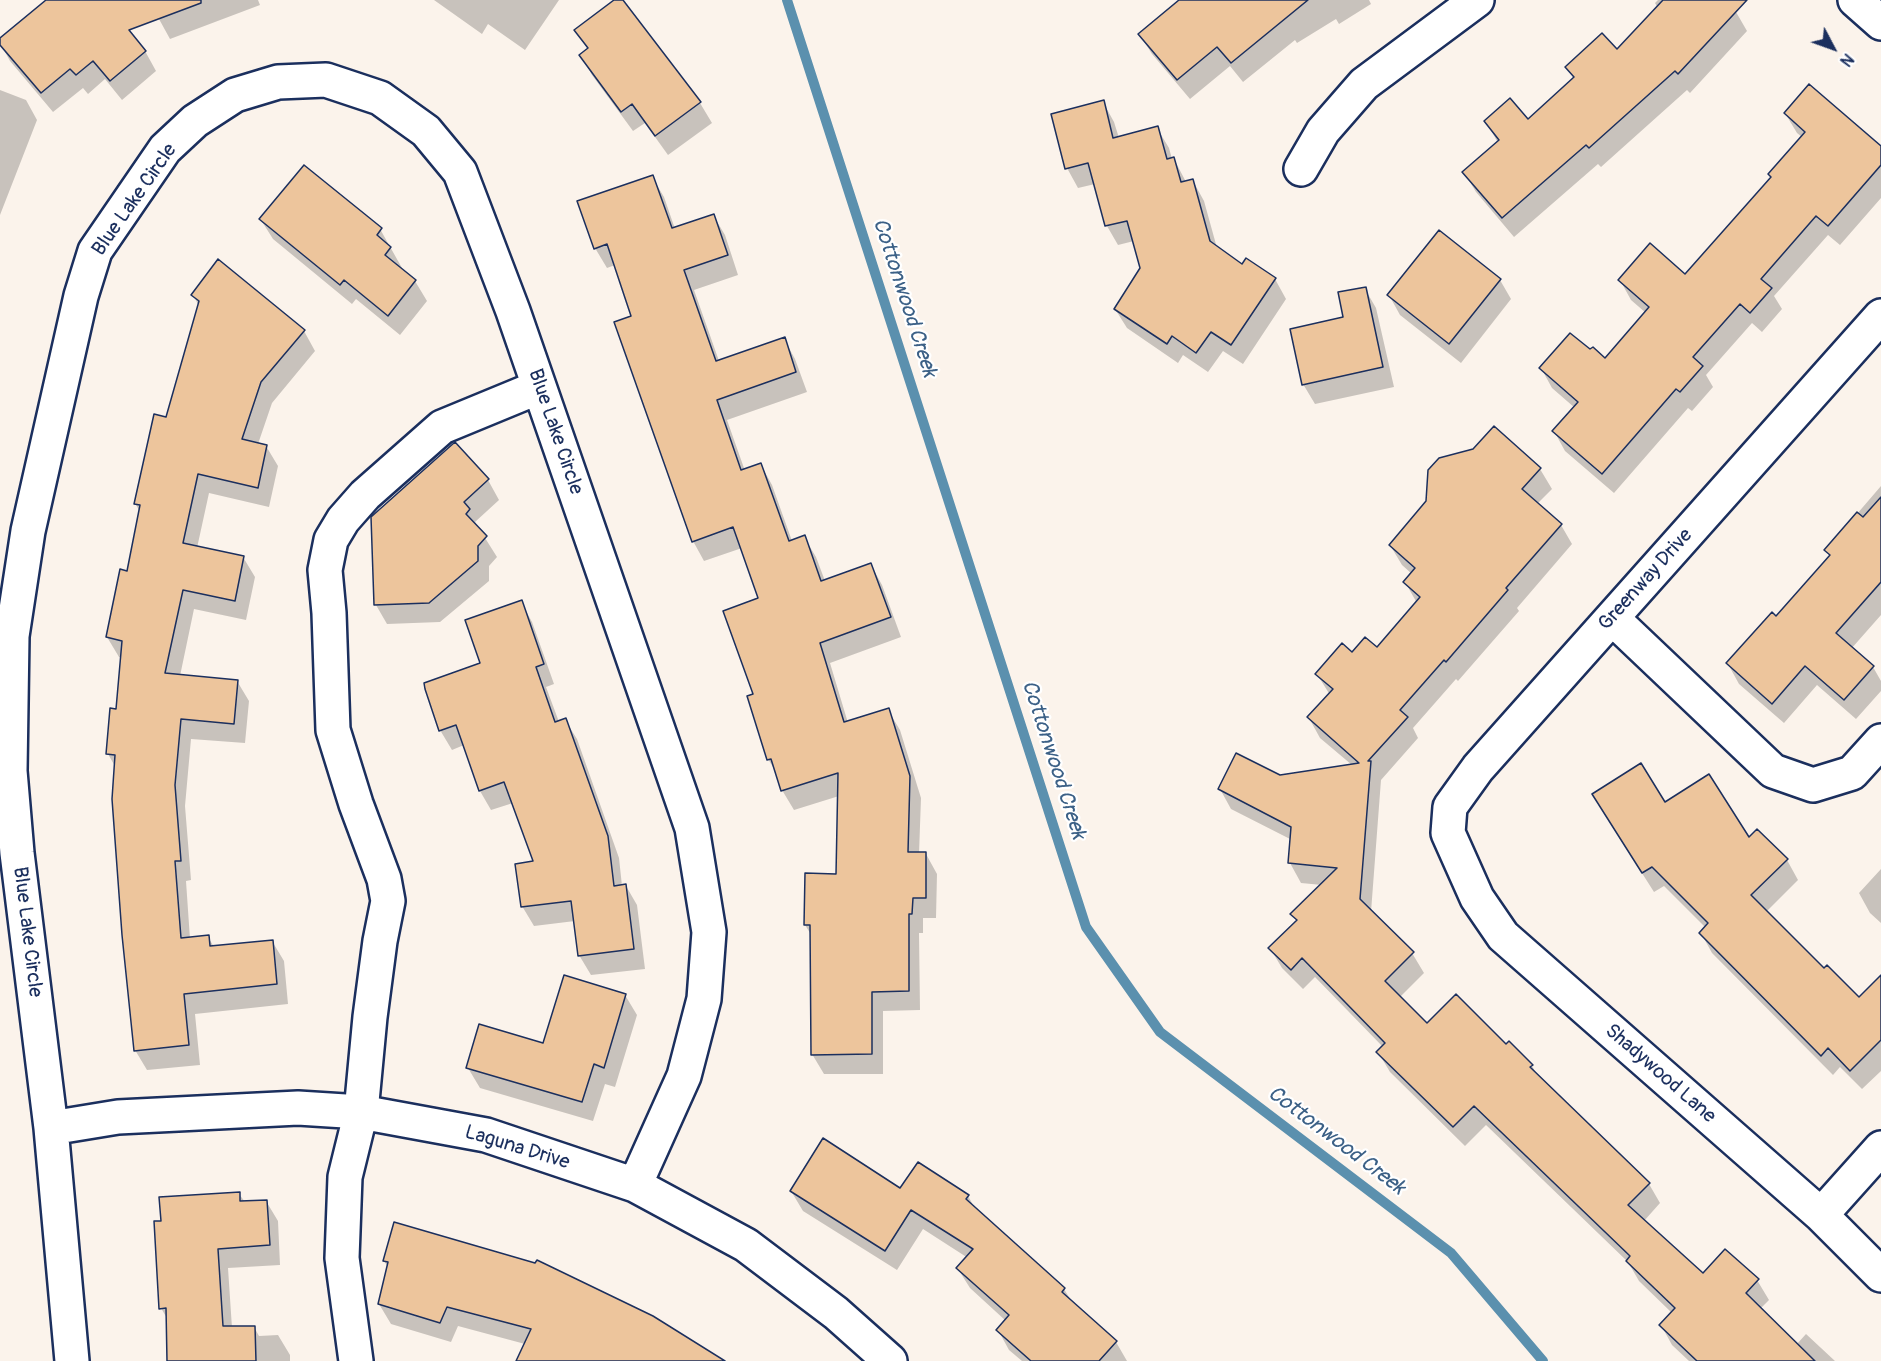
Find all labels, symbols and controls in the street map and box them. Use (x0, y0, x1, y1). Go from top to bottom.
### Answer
north arrow (1803, 18, 1863, 78)
text: N (1835, 49, 1858, 70)
street label: Blue Lake Circle (88, 139, 182, 261)
water label: Cottonwood Creek (866, 216, 942, 380)
street label: Blue Lake Circle (522, 366, 588, 498)
street label: Greenway Drive (1594, 524, 1698, 636)
water label: Cottonwood Creek (1015, 678, 1091, 842)
street label: Blue Lake Circle (7, 865, 47, 999)
street label: Shadywood Lane (1600, 1019, 1720, 1129)
water label: Cottonwood Creek (1262, 1081, 1410, 1201)
street label: Laguna Drive (462, 1121, 572, 1175)

